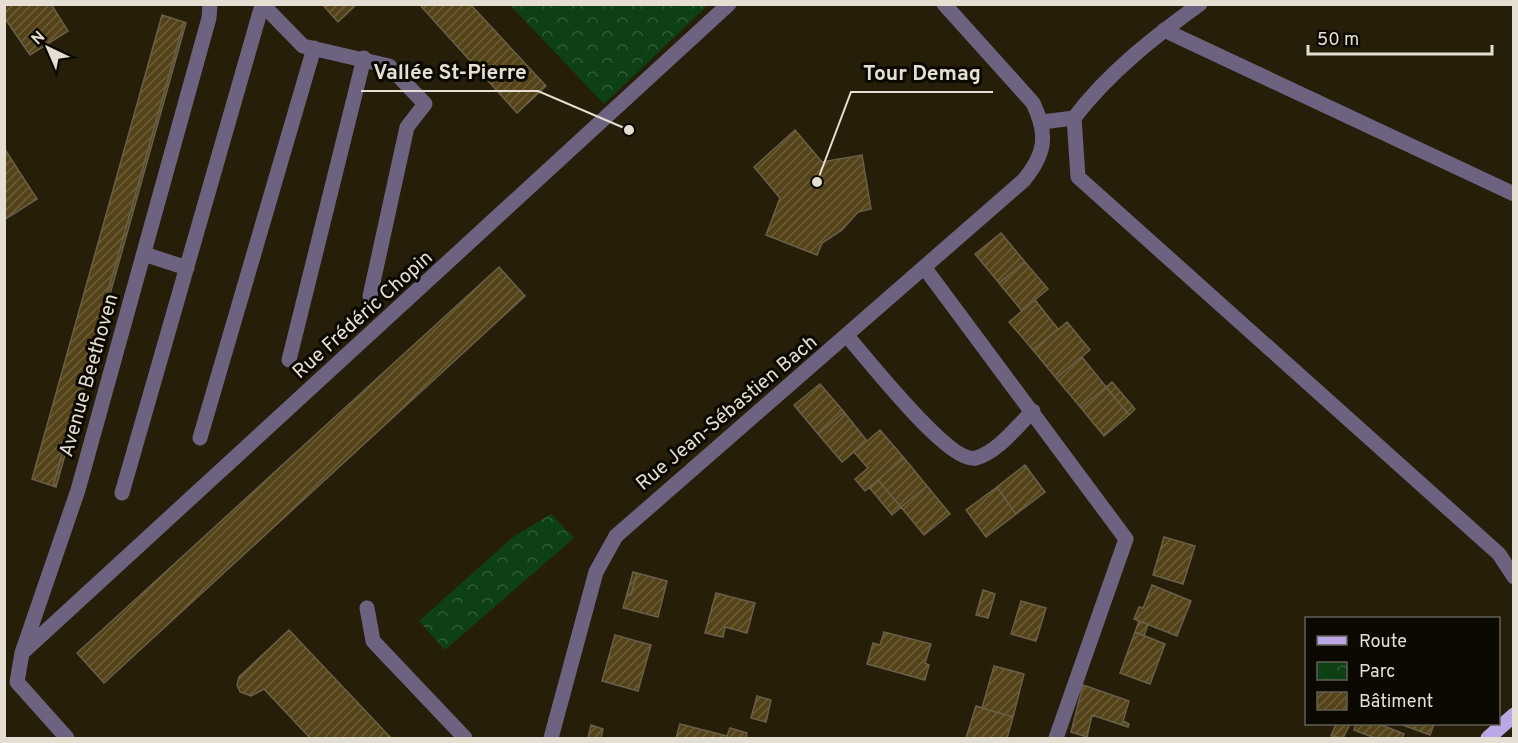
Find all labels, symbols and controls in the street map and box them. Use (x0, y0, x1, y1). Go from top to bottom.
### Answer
north arrow (18, 18, 78, 78)
scale bar (1308, 18, 1492, 56)
text: N (28, 27, 50, 50)
text: 50 m (1317, 29, 1359, 52)
callout: Vallée St-Pierre (361, 52, 538, 91)
callout: Tour Demag (851, 53, 993, 92)
text: Vallée St-Pierre (373, 60, 527, 87)
text: Tour Demag (863, 61, 981, 88)
street label: Rue Frédéric Chopin (288, 246, 439, 385)
street label: Avenue Beethoven (54, 291, 126, 460)
street label: Rue Jean-Sébastien Bach (631, 330, 823, 497)
legend (1305, 617, 1500, 725)
text: Route (1359, 631, 1407, 654)
text: Parc (1359, 661, 1395, 684)
text: Bâtiment (1359, 691, 1433, 714)

